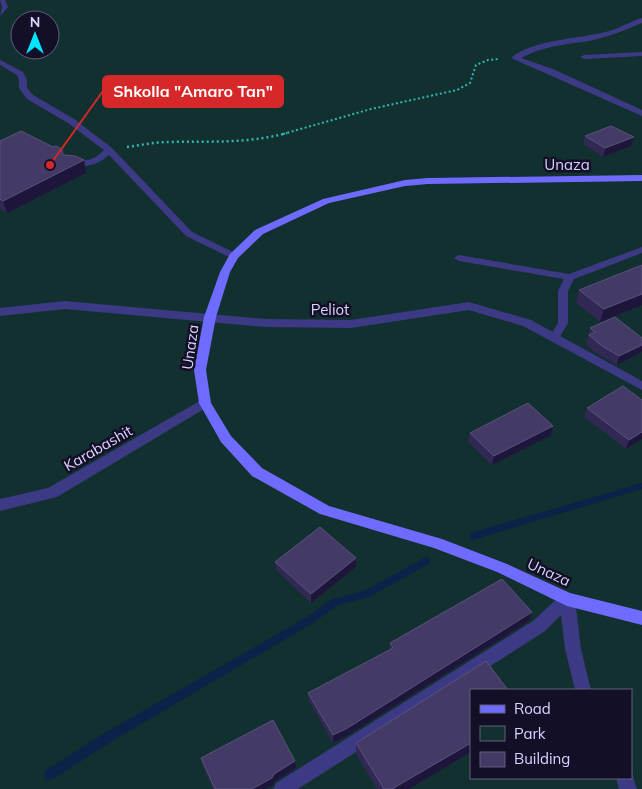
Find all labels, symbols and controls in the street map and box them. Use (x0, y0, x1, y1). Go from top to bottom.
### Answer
north arrow (10, 10, 60, 60)
text: N (30, 13, 40, 31)
callout: Shkolla "Amaro Tan" (103, 76, 283, 107)
text: Shkolla "Amaro Tan" (113, 81, 273, 101)
street label: Unaza (544, 155, 590, 174)
street label: Peliot (311, 300, 349, 319)
street label: Unaza (177, 323, 203, 371)
street label: Karabashit (60, 421, 136, 475)
street label: Unaza (524, 554, 574, 590)
legend (470, 689, 632, 779)
text: Road (514, 699, 551, 718)
text: Park (514, 724, 546, 743)
text: Building (514, 749, 570, 768)

